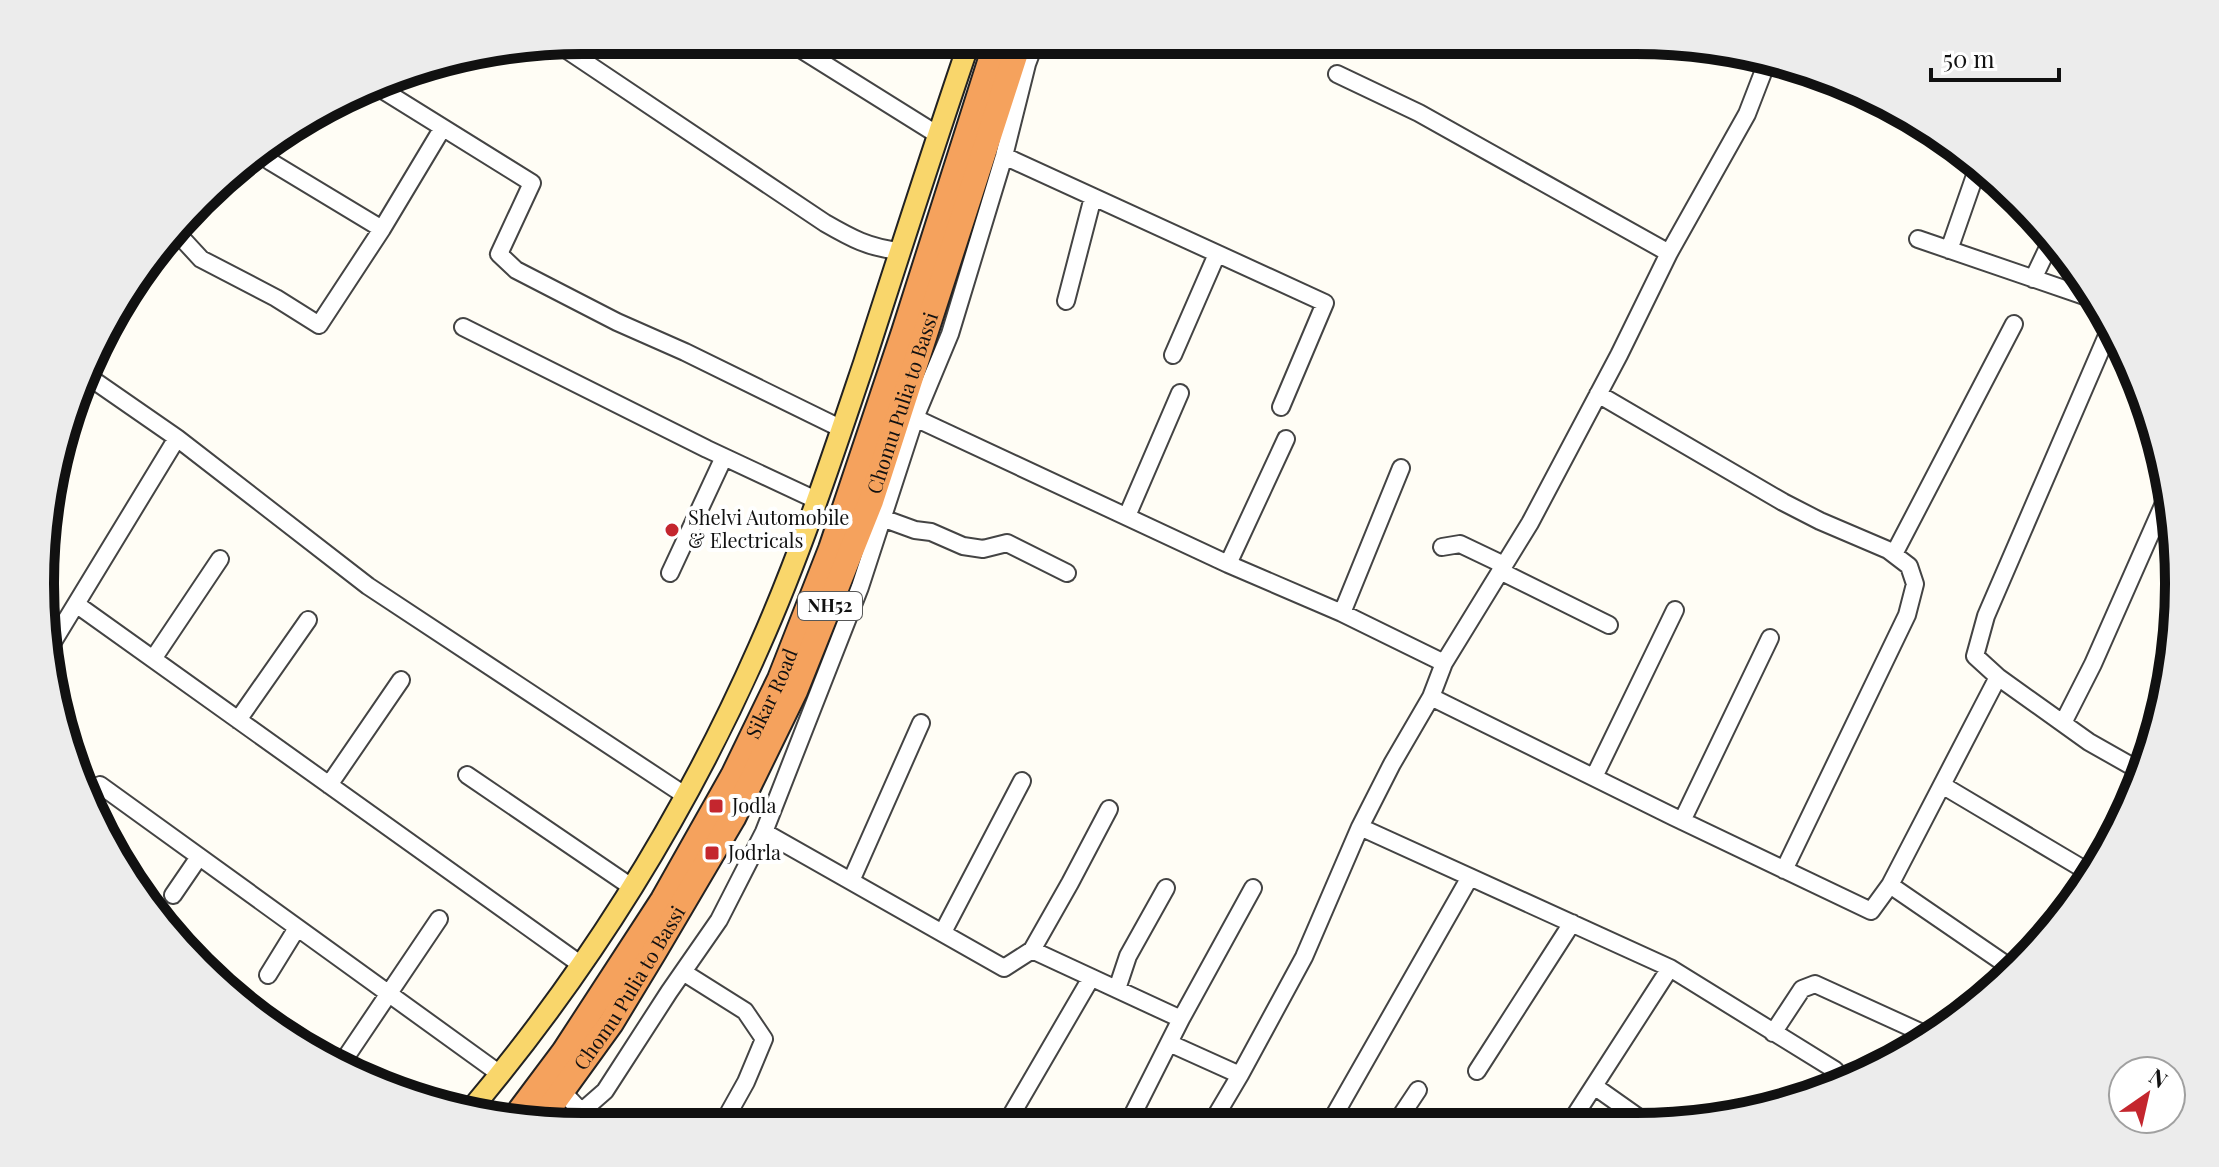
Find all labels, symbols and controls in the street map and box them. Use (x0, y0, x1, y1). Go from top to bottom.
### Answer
scale bar (1931, 32, 2059, 82)
text: 50 m (1943, 42, 1995, 74)
street label: Chomu Pulia to Bassi (859, 308, 943, 497)
place label: Shelvi Automobile & Electricals (688, 503, 849, 553)
marker: Shelvi Automobile & Electricals (663, 521, 681, 539)
road number: NH52 (798, 592, 862, 620)
street label: Sikar Road (738, 644, 803, 743)
place label: Jodla (731, 791, 776, 818)
marker: Jodla (707, 797, 725, 815)
place label: Jodrla (727, 838, 781, 865)
marker: Jodrla (703, 844, 721, 862)
street label: Chomu Pulia to Bassi (566, 900, 690, 1075)
north arrow (2107, 1055, 2187, 1135)
text: N (2144, 1061, 2174, 1095)

